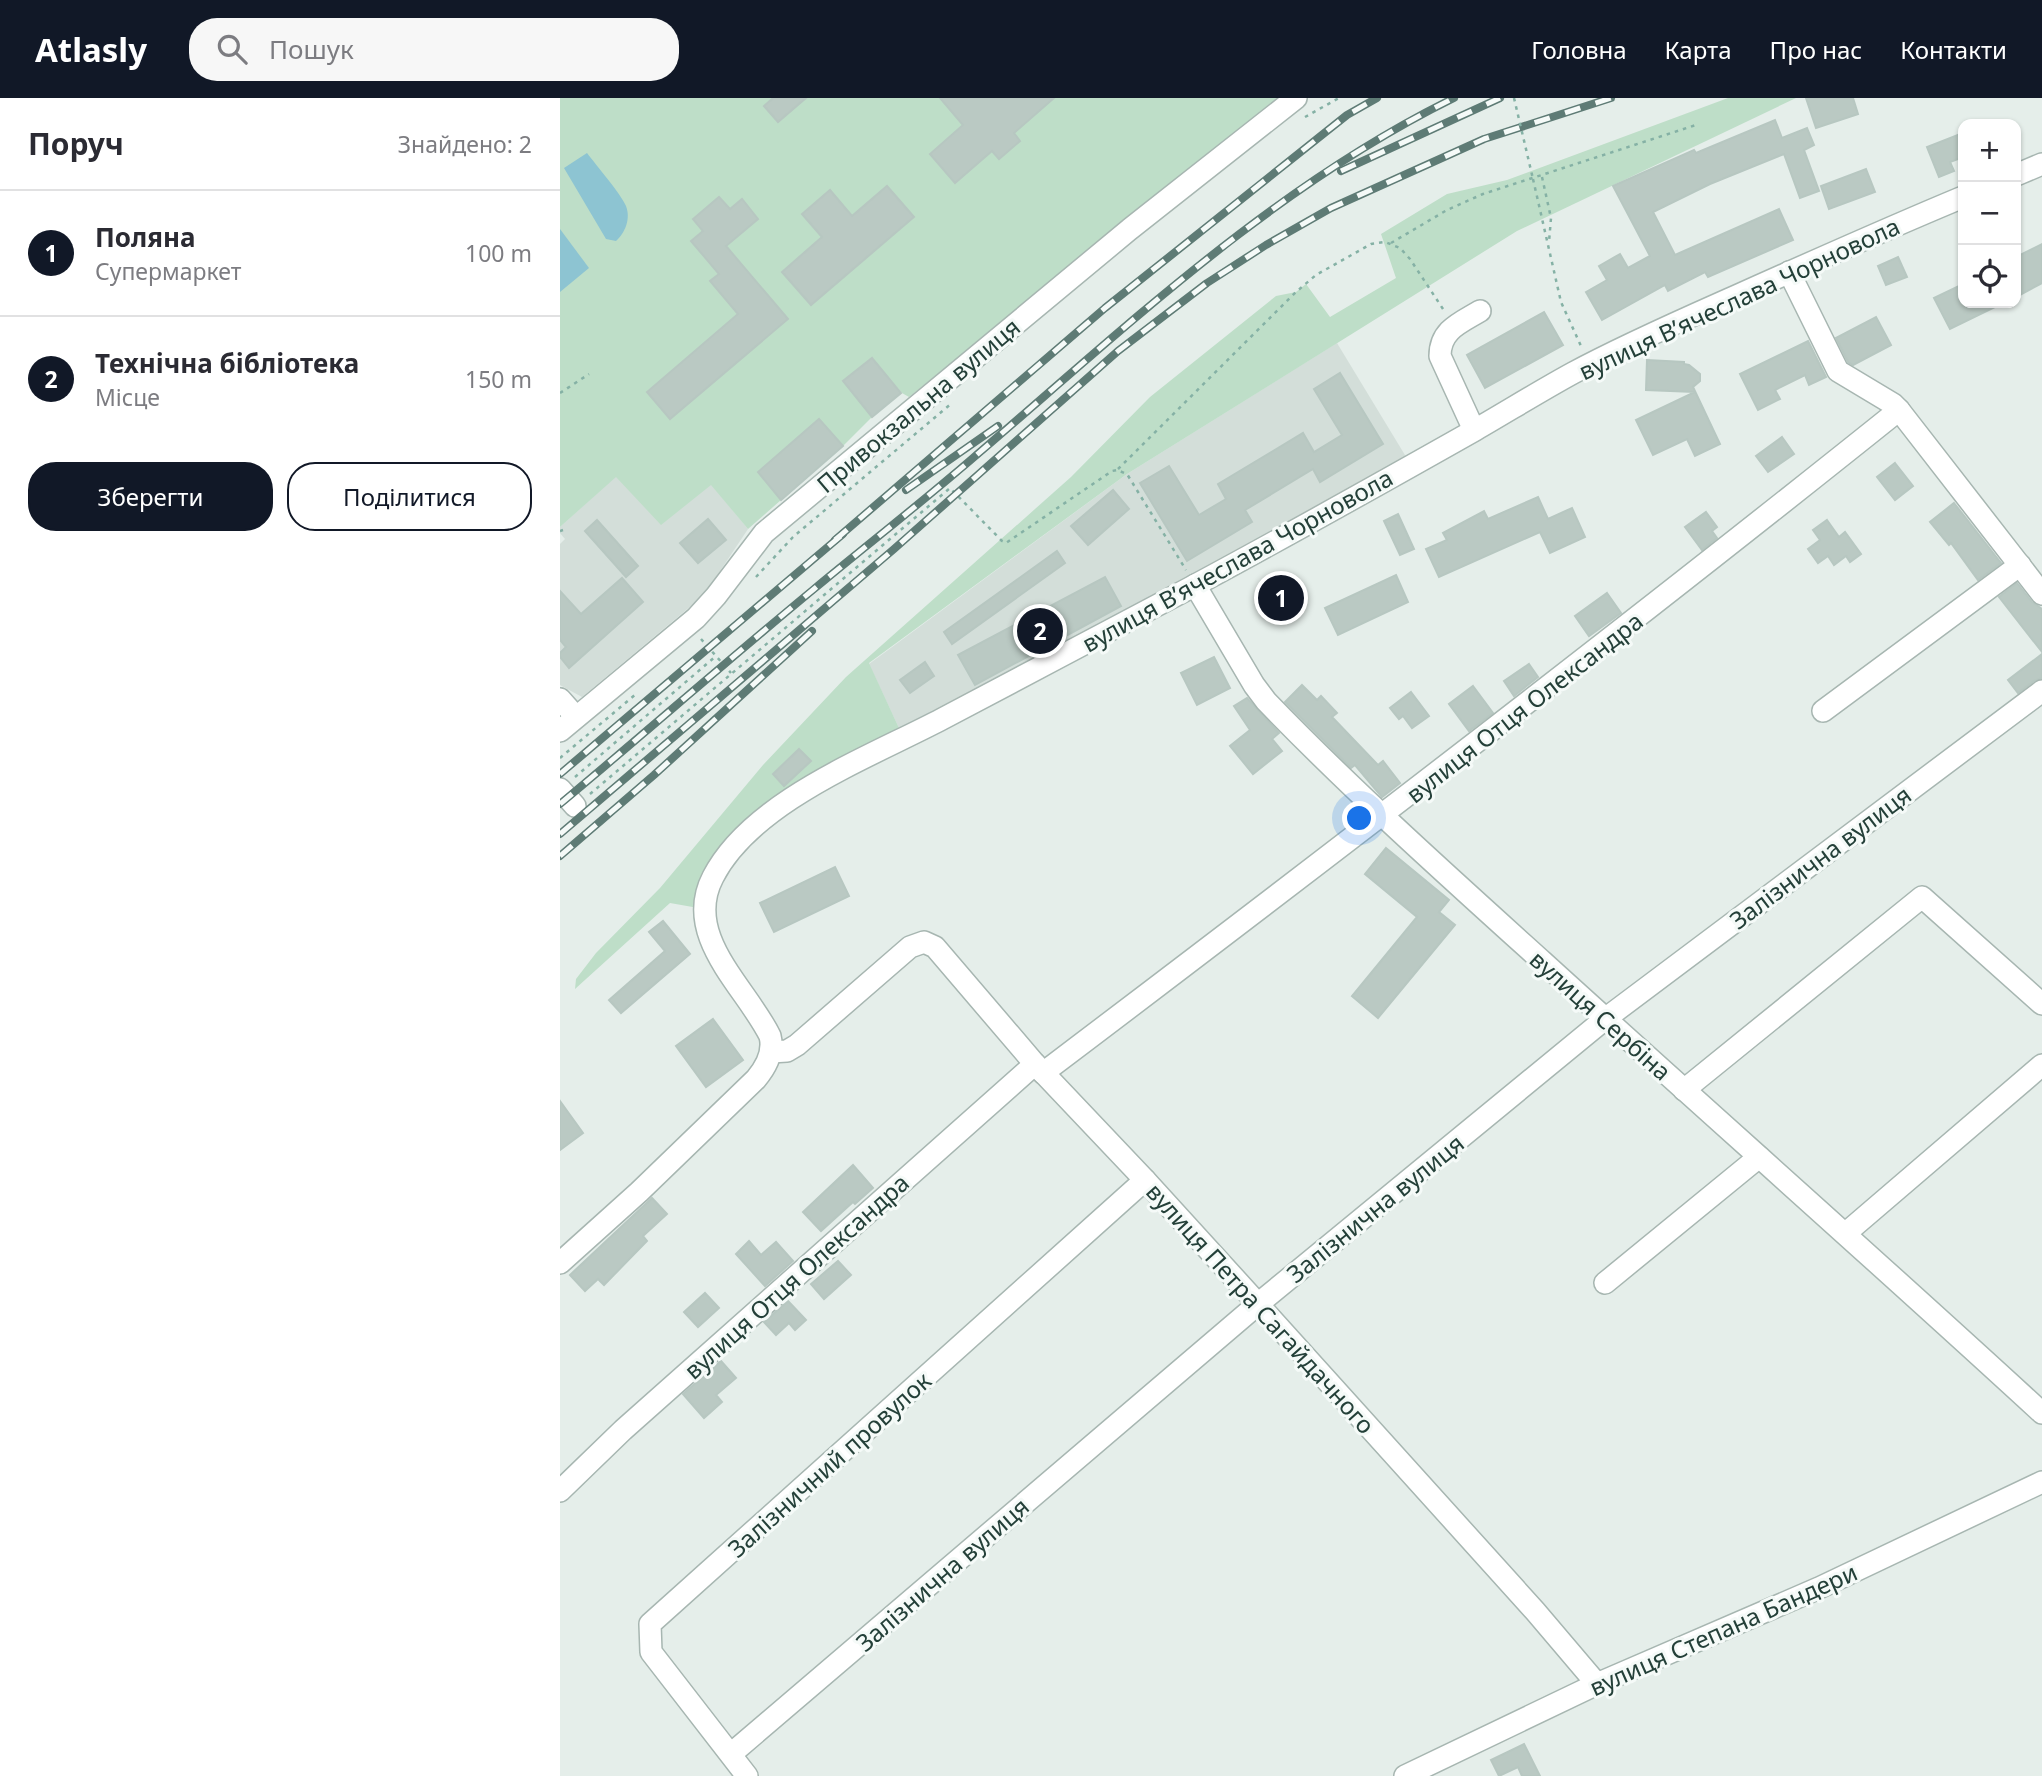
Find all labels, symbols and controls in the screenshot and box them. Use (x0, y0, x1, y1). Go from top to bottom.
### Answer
search box (189, 18, 679, 81)
text: Atlasly (35, 27, 147, 72)
icon: search (213, 30, 251, 68)
text: Пошук (269, 31, 354, 67)
text: Головна (1531, 33, 1627, 66)
text: Карта (1665, 33, 1732, 66)
text: Про нас (1770, 33, 1862, 66)
text: Контакти (1900, 33, 2007, 66)
map controls (1958, 119, 2021, 308)
button: + (1958, 119, 2021, 182)
text: Поруч (28, 123, 124, 164)
text: Знайдено: 2 (398, 128, 532, 160)
button: − (1958, 182, 2021, 245)
street label: вулиця Вʼячеслава Чорновола (1573, 209, 1905, 387)
text: Поляна (95, 219, 195, 255)
text: 1 (44, 237, 58, 269)
text: 100 m (465, 237, 532, 269)
button: locate (1958, 245, 2021, 308)
text: Супермаркет (95, 255, 241, 287)
street label: Привокзальна вулиця (809, 310, 1027, 500)
text: Технічна бібліотека (95, 345, 359, 381)
text: 2 (44, 363, 58, 395)
text: 150 m (465, 363, 532, 395)
text: Місце (95, 381, 160, 413)
street label: вулиця Вʼячеслава Чорновола (1076, 461, 1398, 659)
button: Зберегти (28, 462, 273, 531)
button: Поділитися (287, 462, 532, 531)
pin: 1 (1258, 572, 1304, 624)
street label: вулиця Отця Олександра (1399, 604, 1649, 810)
pin: 2 (1017, 605, 1063, 657)
street label: Залізнична вулиця (1723, 778, 1917, 936)
your location (1342, 801, 1376, 835)
street label: вулиця Сербіна (1523, 943, 1679, 1087)
street label: Залізнична вулиця (1279, 1126, 1471, 1290)
street label: вулиця Отця Олександра (676, 1166, 916, 1386)
street label: вулиця Петра Сагайдачного (1139, 1175, 1383, 1441)
street label: Залізничний провулок (720, 1364, 938, 1564)
street label: Залізнична вулиця (848, 1490, 1036, 1658)
street label: вулиця Степана Бандери (1584, 1555, 1862, 1703)

